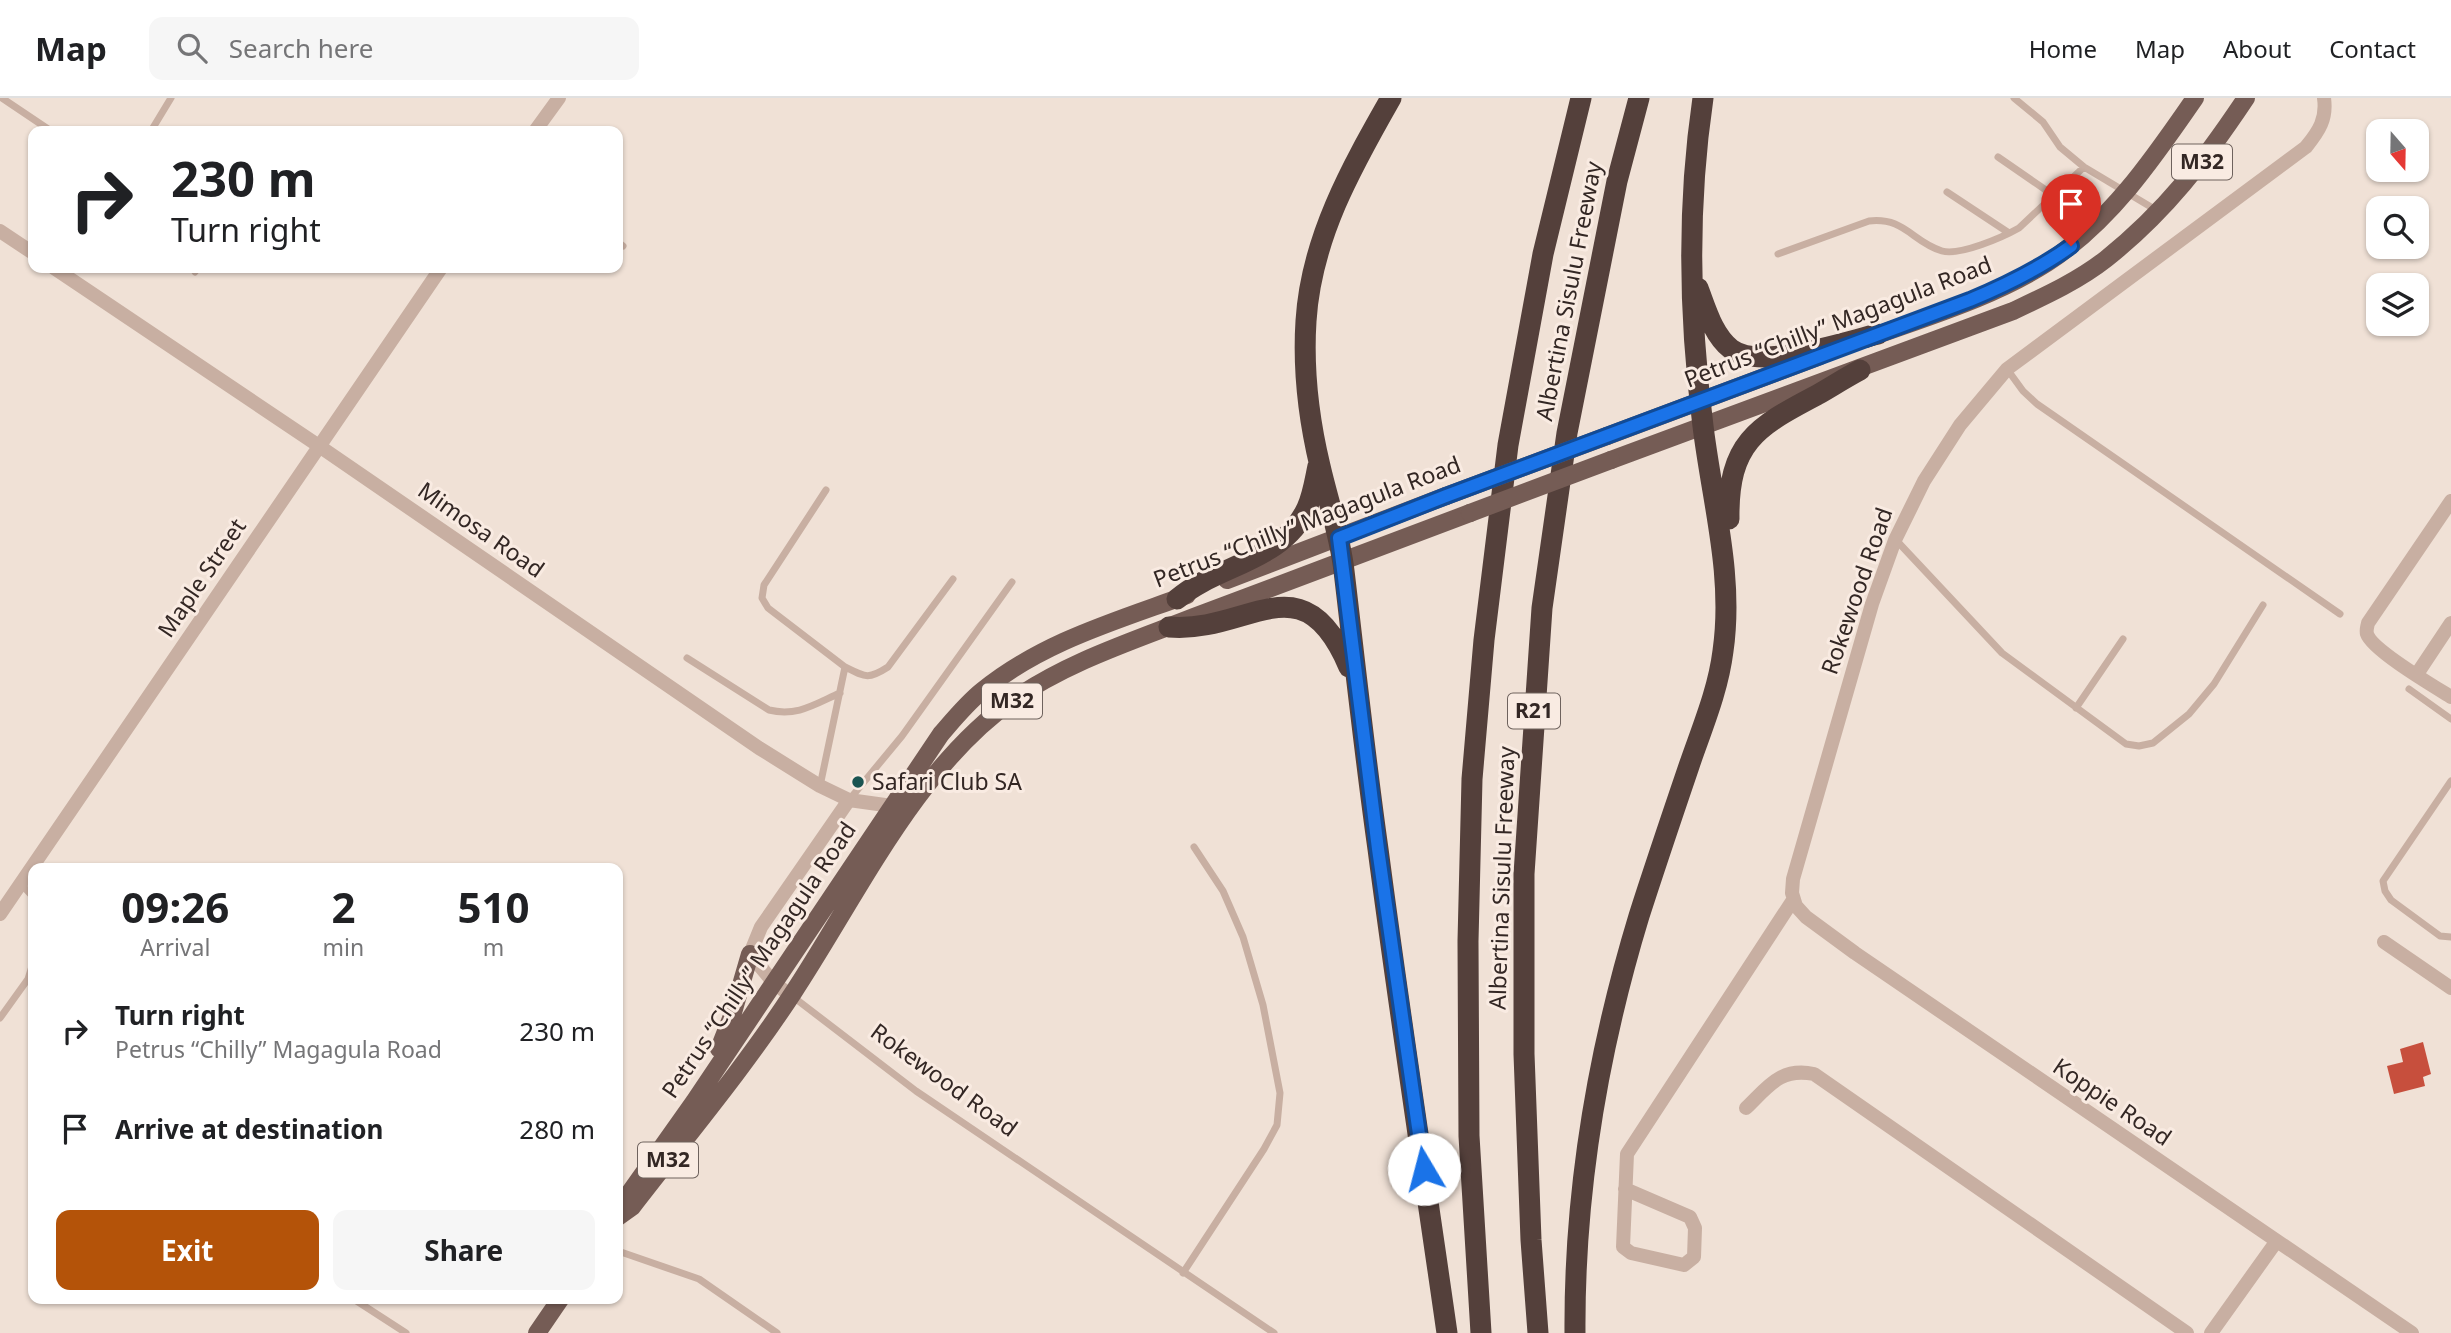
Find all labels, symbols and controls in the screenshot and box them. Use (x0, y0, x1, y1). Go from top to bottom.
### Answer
search box (149, 17, 639, 80)
text: Map (35, 26, 107, 71)
icon: search (173, 29, 211, 67)
text: Search here (229, 30, 373, 66)
text: Home (2029, 32, 2097, 65)
text: Map (2135, 32, 2185, 65)
text: About (2223, 32, 2291, 65)
text: Contact (2329, 32, 2416, 65)
north arrow (2366, 119, 2429, 182)
map controls (2366, 119, 2429, 336)
road number: M32 (2172, 144, 2232, 180)
text: 230 m (171, 145, 316, 211)
icon: right (56, 154, 147, 245)
street label: Albertina Sisulu Freeway (1527, 158, 1609, 423)
pin (2041, 174, 2101, 246)
icon: arrive (2052, 185, 2090, 223)
button: search (2366, 196, 2429, 259)
text: Turn right (171, 208, 321, 251)
street label: Petrus “Chilly” Magagula Road (1679, 248, 1996, 395)
button: layers (2366, 273, 2429, 336)
street label: Petrus “Chilly” Magagula Road (1148, 448, 1465, 595)
street label: Mimosa Road (412, 474, 551, 585)
street label: Rokewood Road (1813, 503, 1900, 678)
street label: Maple Street (150, 512, 253, 643)
road number: M32 (982, 684, 1042, 718)
road number: R21 (1508, 694, 1560, 728)
street label: Albertina Sisulu Freeway (1480, 745, 1522, 1010)
place label: Safari Club SA (872, 765, 1022, 797)
marker: Safari Club SA (850, 774, 866, 790)
street label: Petrus “Chilly” Magagula Road (654, 815, 863, 1104)
text: 09:26 (121, 878, 229, 935)
text: 2 (331, 878, 355, 935)
text: 510 (458, 878, 530, 935)
text: Arrival (140, 931, 210, 963)
text: min (323, 931, 364, 963)
text: m (483, 931, 504, 963)
text: Turn right (115, 997, 245, 1033)
icon: right (56, 1012, 94, 1050)
text: 230 m (519, 1013, 595, 1049)
street label: Rokewood Road (865, 1015, 1025, 1143)
text: Petrus “Chilly” Magagula Road (115, 1033, 442, 1065)
street label: Koppie Road (2047, 1050, 2178, 1153)
icon: arrive (56, 1110, 94, 1148)
text: Arrive at destination (115, 1111, 384, 1147)
text: 280 m (519, 1111, 595, 1147)
position arrow (1387, 1132, 1461, 1206)
road number: M32 (638, 1142, 698, 1178)
button: Exit (56, 1210, 319, 1290)
button: Share (333, 1210, 595, 1290)

